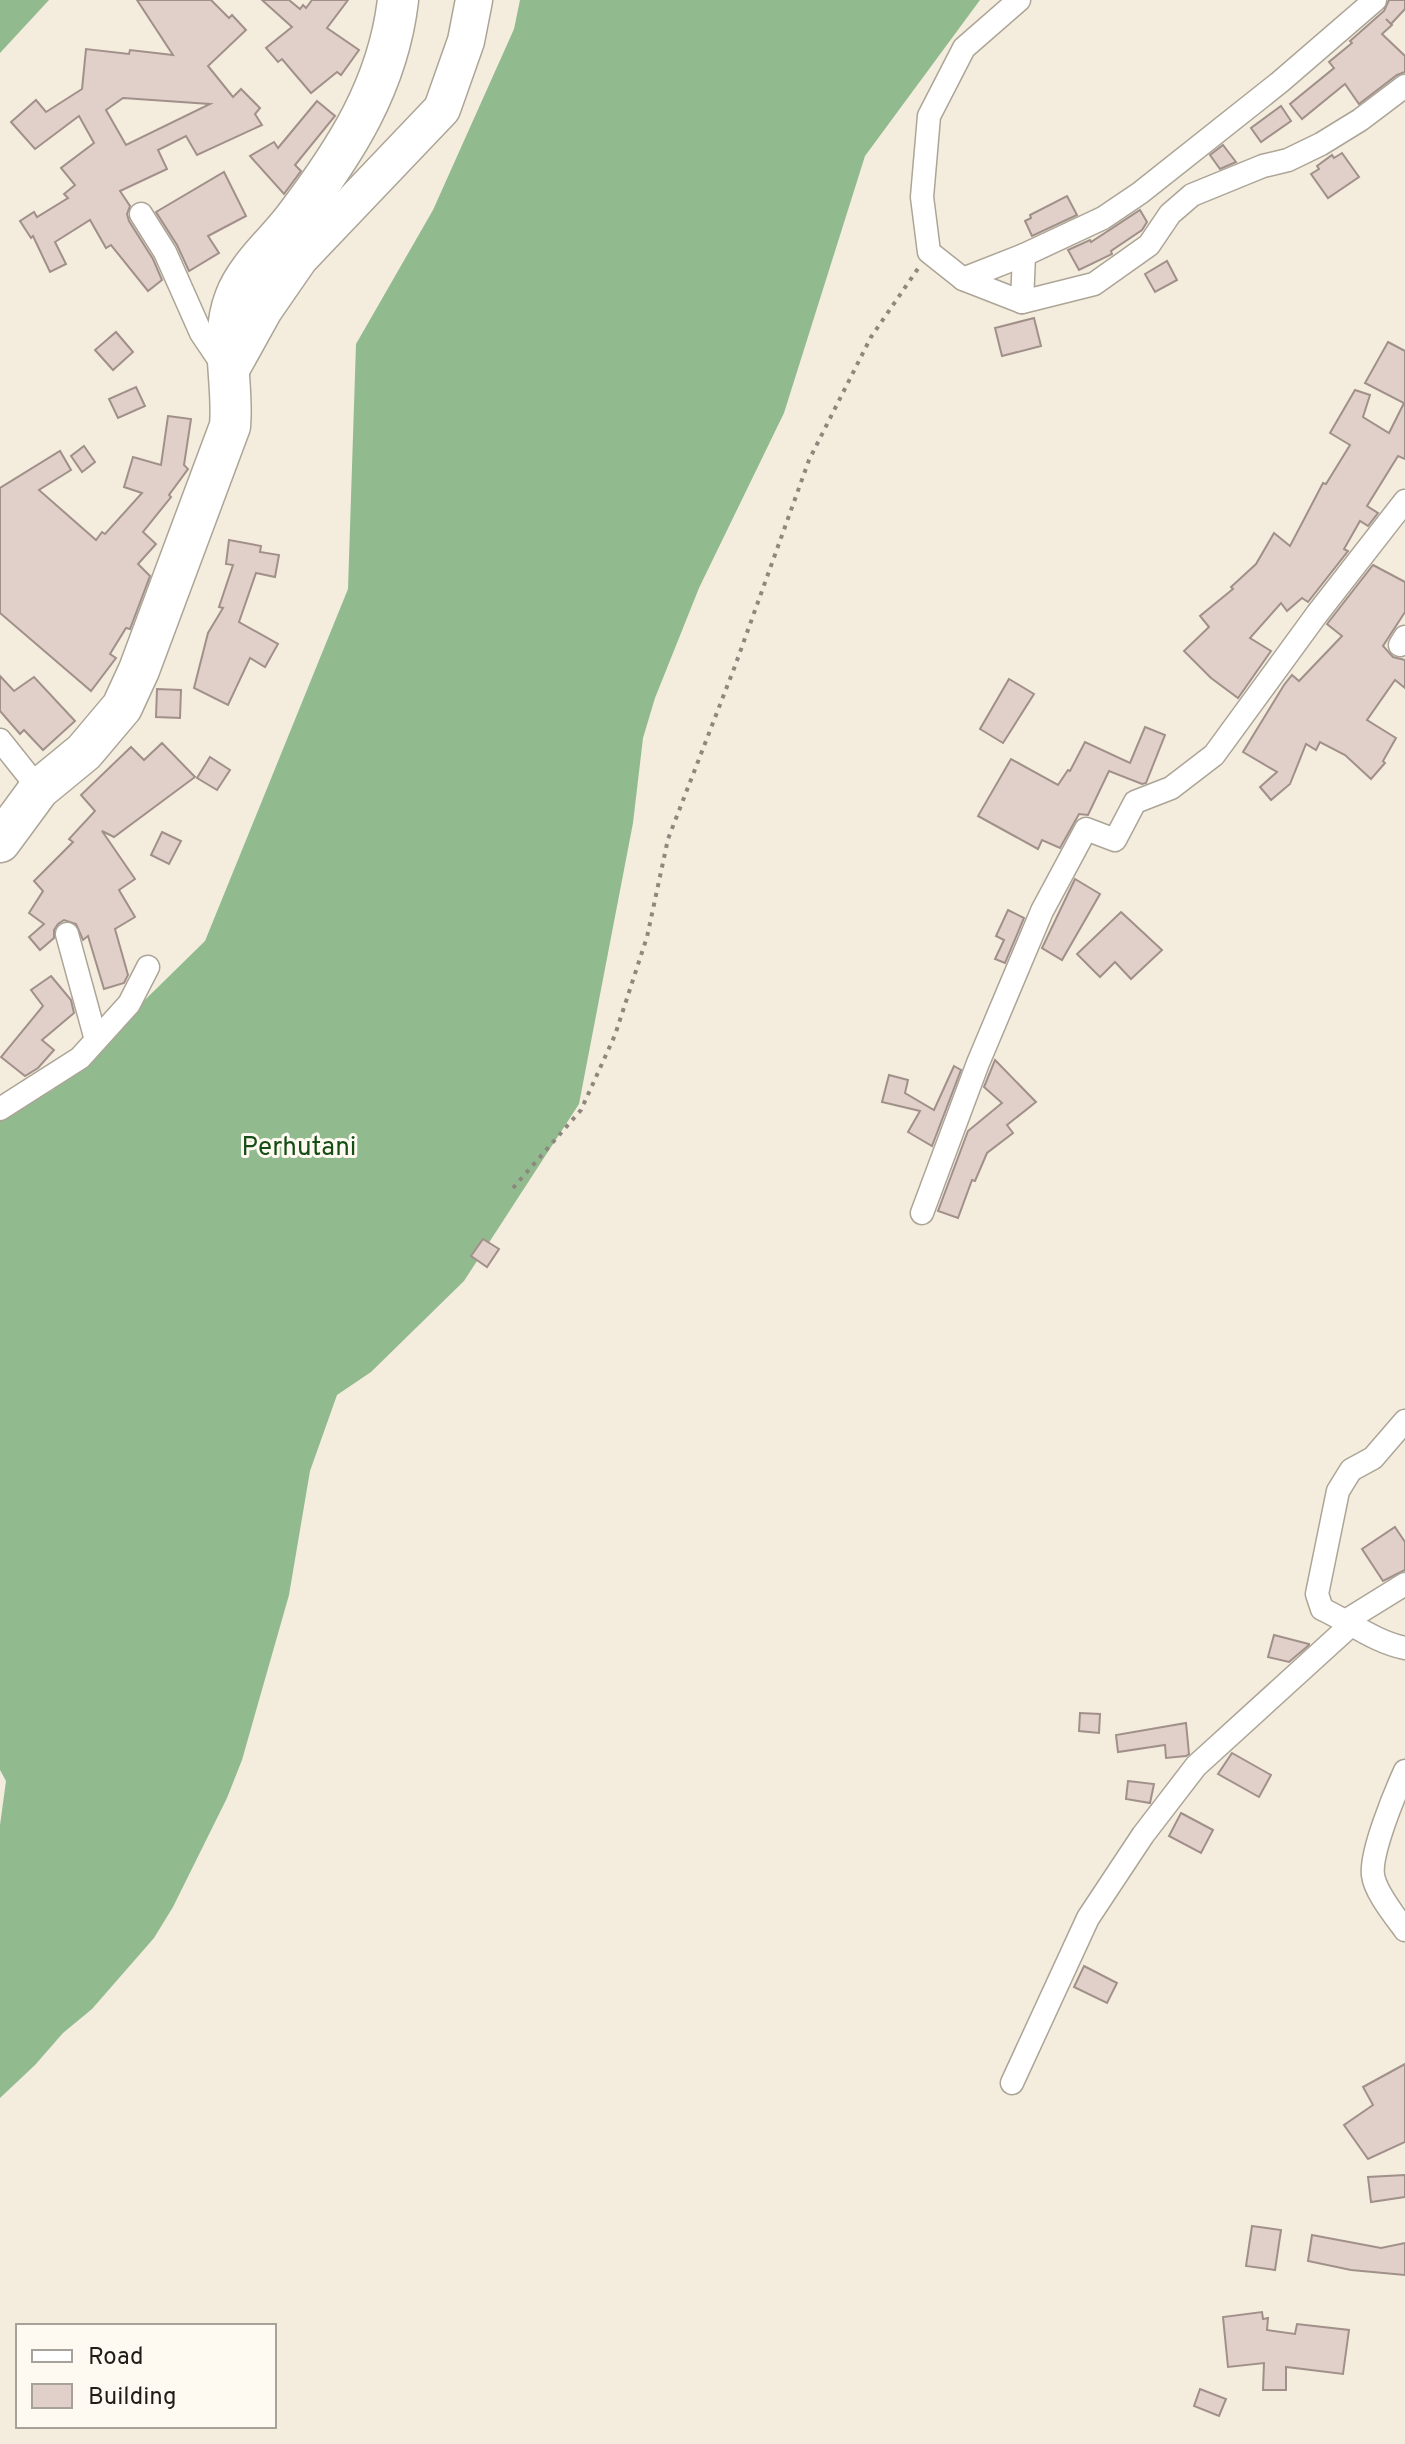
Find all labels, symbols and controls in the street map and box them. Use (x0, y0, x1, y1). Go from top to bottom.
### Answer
park label: Perhutani (242, 1132, 356, 1165)
legend (16, 2324, 276, 2428)
text: Road (88, 2343, 144, 2373)
text: Building (88, 2383, 177, 2413)

